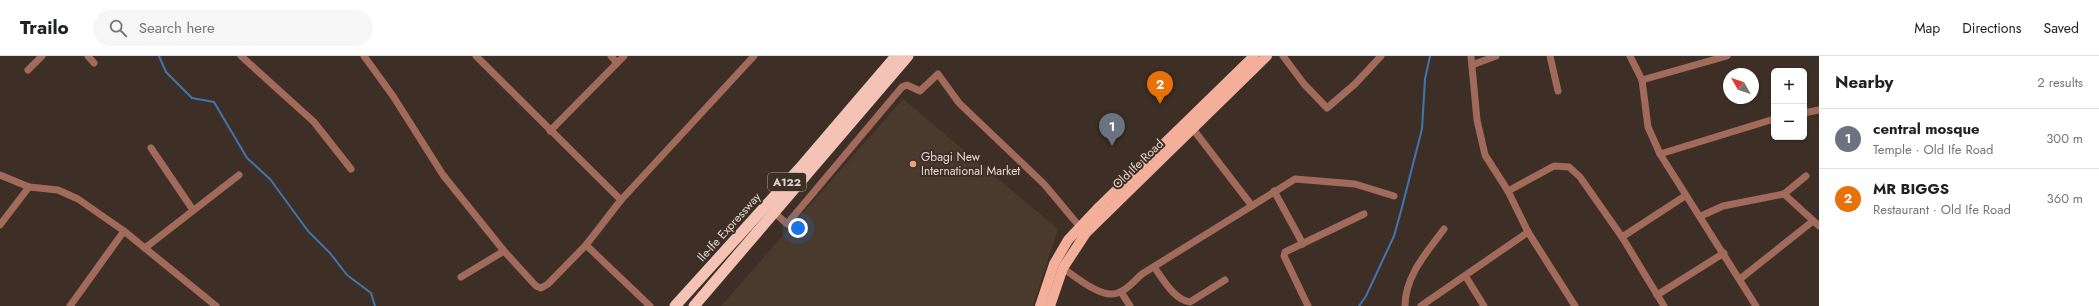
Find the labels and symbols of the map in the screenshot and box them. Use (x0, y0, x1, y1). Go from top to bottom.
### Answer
north arrow (1723, 68, 1759, 104)
pin: 2 (1147, 71, 1173, 104)
pin: 1 (1099, 113, 1125, 146)
street label: Old Ife Road (1108, 135, 1168, 193)
place label: Gbagi New International Market (921, 148, 1020, 180)
marker: Gbagi New International Market (908, 159, 918, 169)
road number: A122 (768, 173, 806, 191)
street label: Ile-Ife Expressway (693, 188, 766, 266)
your location (788, 218, 808, 238)

